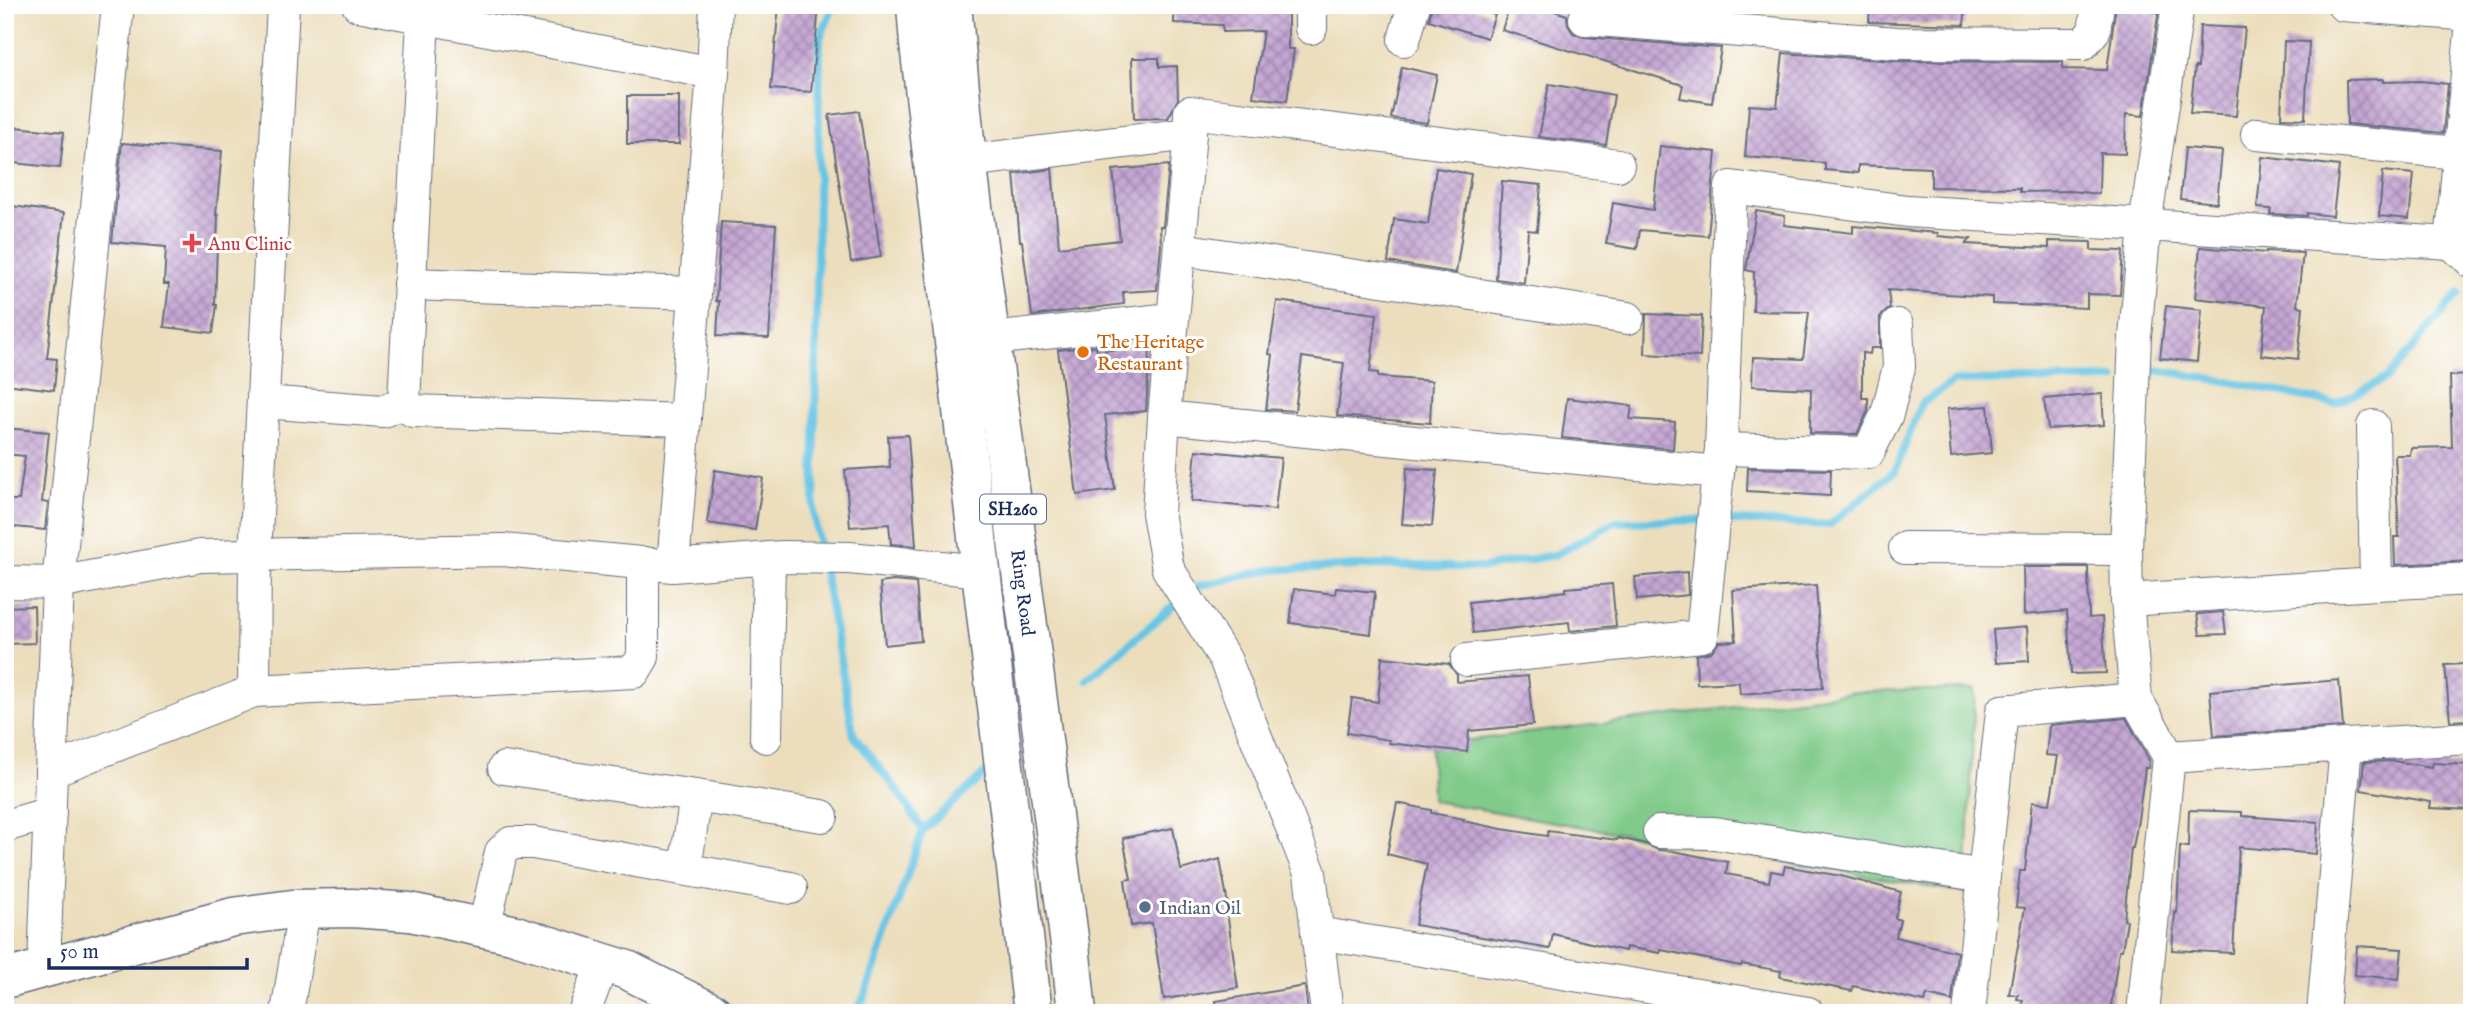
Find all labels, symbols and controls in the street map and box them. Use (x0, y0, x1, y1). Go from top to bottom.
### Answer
marker: Anu Clinic (182, 233, 202, 253)
place label: Anu Clinic (207, 233, 292, 257)
place label: The Heritage Restaurant (1097, 331, 1205, 377)
marker: The Heritage Restaurant (1075, 344, 1091, 360)
road number: SH260 (980, 494, 1046, 524)
street label: Ring Road (1004, 548, 1039, 638)
place label: Indian Oil (1159, 897, 1242, 921)
marker: Indian Oil (1137, 899, 1153, 915)
scale bar (49, 927, 247, 971)
text: 50 m (60, 939, 99, 966)

